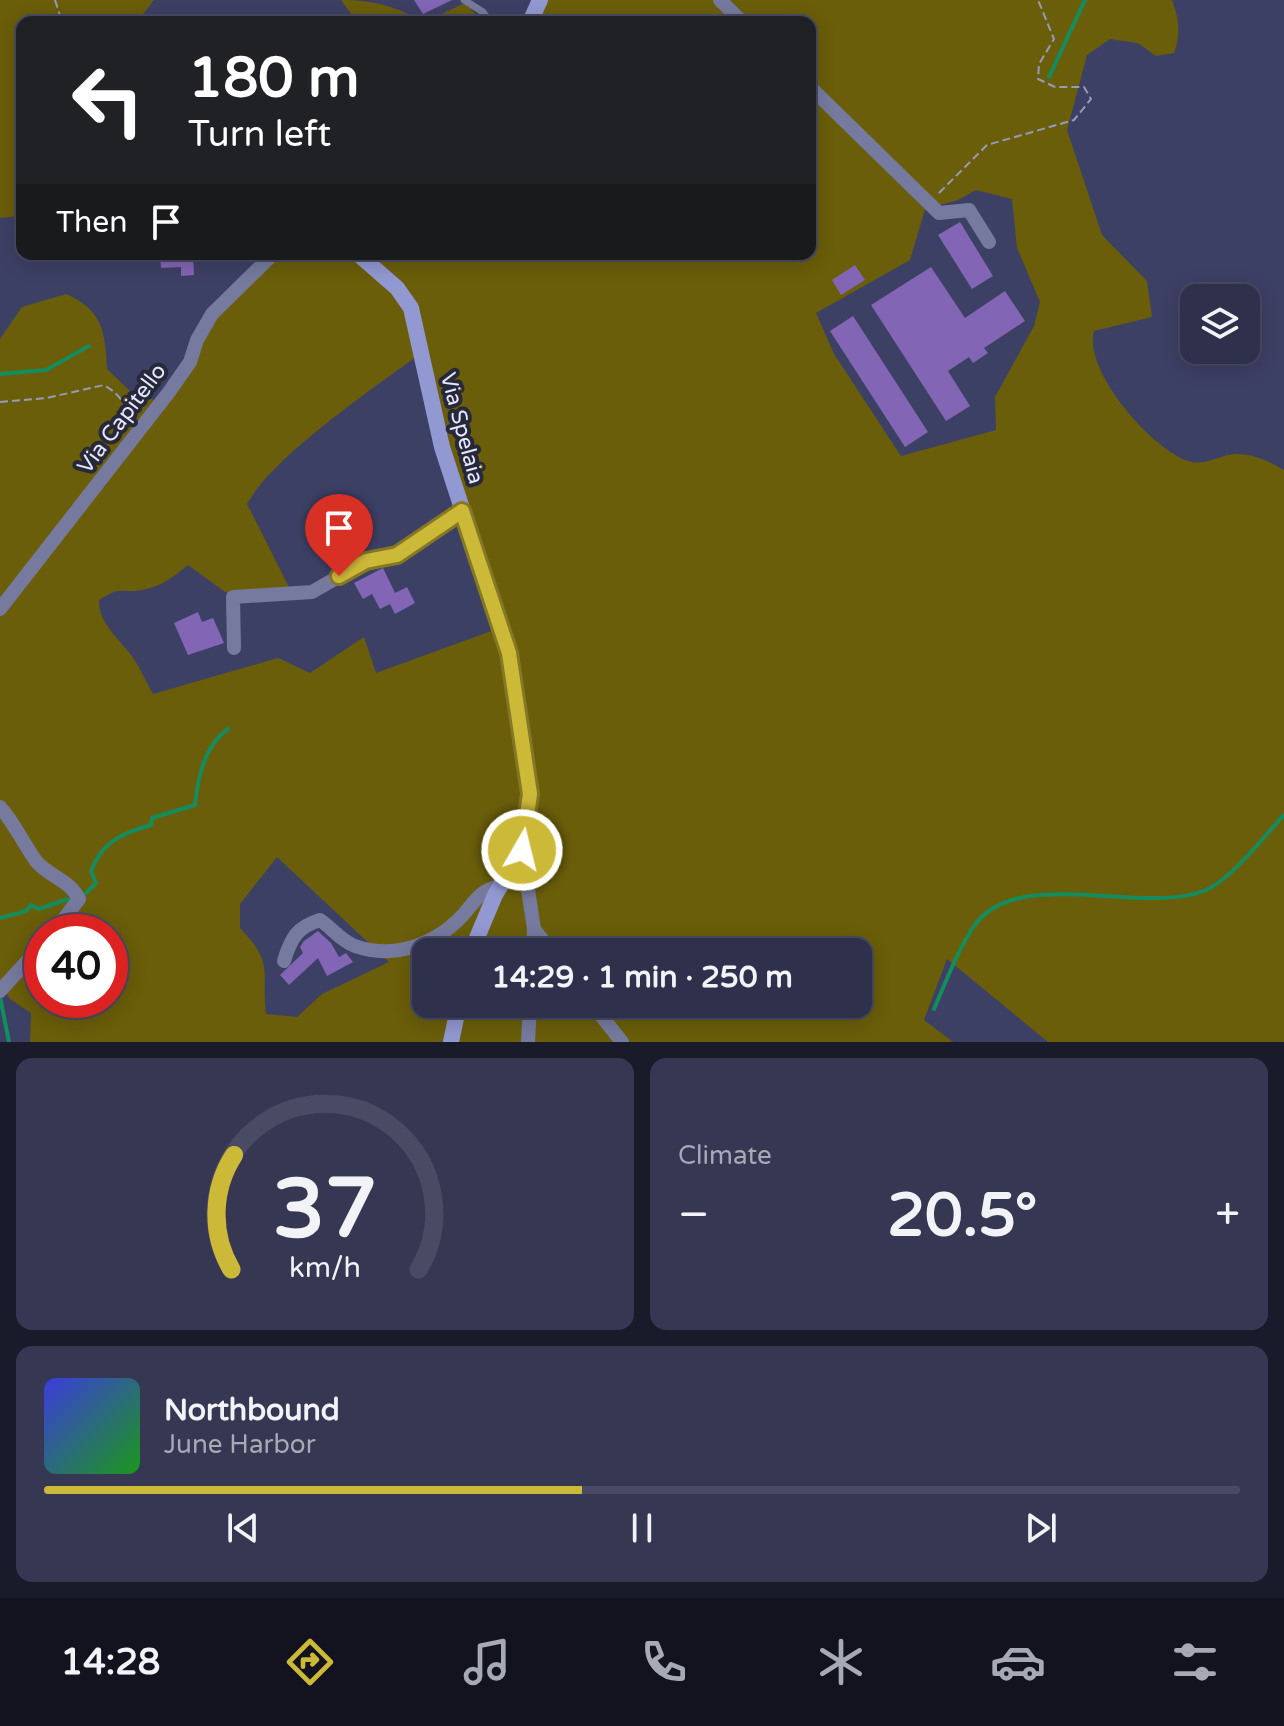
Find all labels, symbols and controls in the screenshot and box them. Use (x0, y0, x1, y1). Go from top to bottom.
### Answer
text: 180 m (188, 45, 359, 112)
icon: left (56, 48, 160, 152)
text: Turn left (188, 113, 331, 156)
icon: arrive (144, 200, 188, 244)
text: Then (56, 204, 128, 241)
map controls (1180, 284, 1260, 364)
button: layers (1180, 284, 1260, 364)
street label: Via Capitello (72, 359, 172, 479)
street label: Via Spelaia (435, 370, 489, 487)
pin (305, 494, 373, 576)
icon: arrive (317, 506, 361, 550)
position arrow (480, 808, 564, 892)
speed limit sign: 40 (24, 914, 128, 1018)
text: 14:29 · 1 min · 250 m (491, 959, 793, 996)
text: Climate (678, 1140, 772, 1171)
text: 37 (273, 1160, 377, 1260)
text: 20.5° (887, 1180, 1037, 1252)
text: − (678, 1189, 709, 1242)
text: + (1215, 1189, 1240, 1242)
text: km/h (289, 1251, 361, 1285)
text: Northbound (164, 1392, 340, 1429)
text: June Harbor (164, 1429, 316, 1460)
icon: previous (221, 1506, 265, 1550)
icon: pause (620, 1506, 664, 1550)
icon: next (1019, 1506, 1063, 1550)
icon: directions (282, 1634, 338, 1690)
icon: music (459, 1634, 515, 1690)
icon: phone (636, 1634, 692, 1690)
icon: climate (813, 1634, 869, 1690)
icon: car (990, 1634, 1046, 1690)
icon: filters (1167, 1634, 1223, 1690)
text: 14:28 (61, 1641, 160, 1684)

